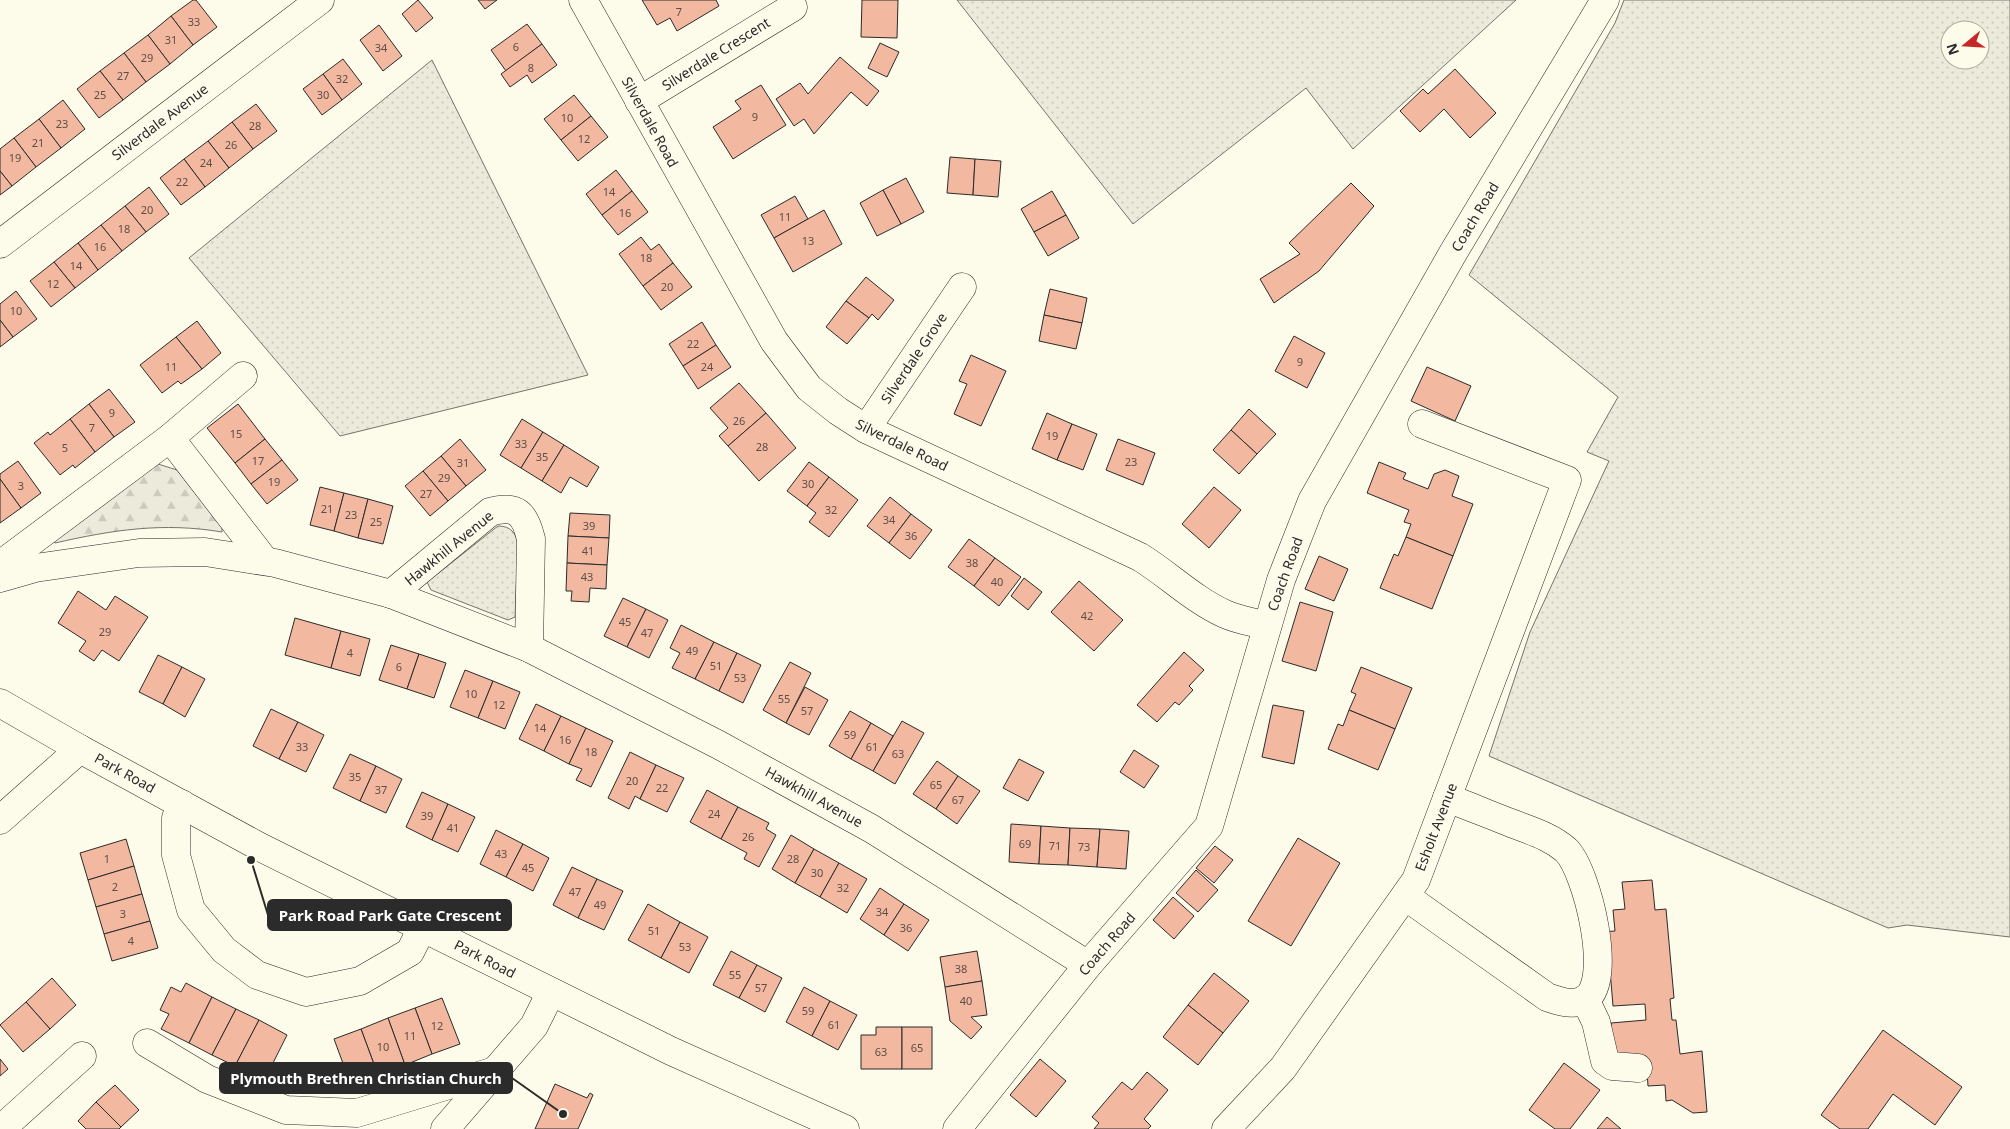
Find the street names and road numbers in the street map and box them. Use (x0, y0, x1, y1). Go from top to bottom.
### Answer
street label: Silverdale Crescent (658, 13, 773, 95)
street label: Silverdale Road (618, 73, 683, 170)
street label: Silverdale Avenue (108, 79, 212, 164)
street label: Coach Road (1446, 178, 1503, 255)
street label: Silverdale Grove (876, 308, 951, 407)
street label: Silverdale Road (853, 414, 952, 475)
street label: Hawkhill Avenue (400, 506, 497, 589)
street label: Coach Road (1262, 534, 1307, 614)
street label: Park Road (91, 748, 159, 797)
street label: Hawkhill Avenue (762, 762, 867, 831)
street label: Esholt Avenue (1410, 780, 1461, 874)
street label: Coach Road (1074, 908, 1139, 979)
street label: Park Road (451, 935, 519, 982)

